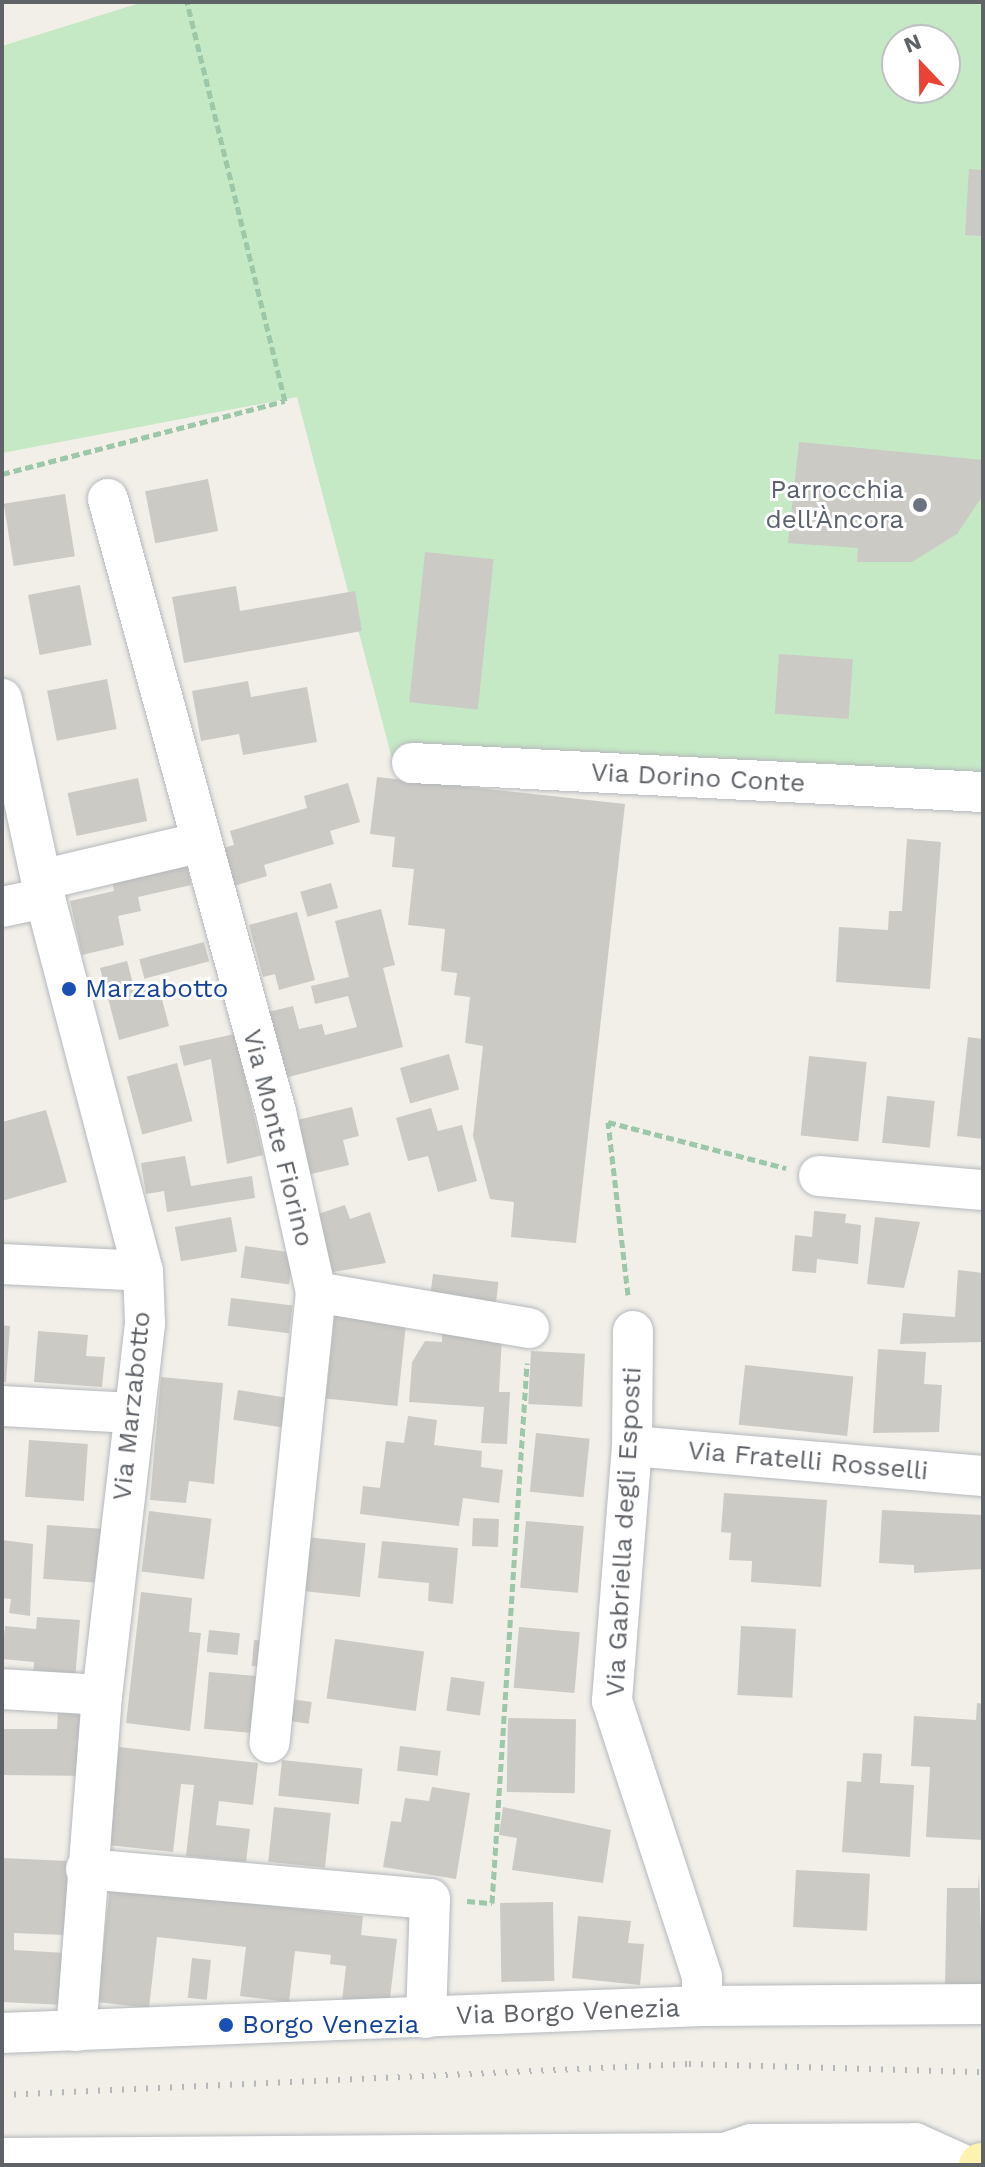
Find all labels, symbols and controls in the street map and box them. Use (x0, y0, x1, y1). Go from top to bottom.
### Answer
north arrow (881, 24, 961, 104)
text: N (900, 28, 925, 58)
place label: Parrocchia dell'Àncora (766, 474, 904, 536)
marker: Parrocchia dell'Àncora (911, 496, 929, 514)
street label: Via Dorino Conte (590, 757, 806, 799)
place label: Marzabotto (85, 973, 228, 1005)
marker: Marzabotto (60, 980, 78, 998)
street label: Via Monte Fiorino (236, 1026, 320, 1250)
street label: Via Marzabotto (107, 1310, 157, 1502)
street label: Via Gabriella degli Esposti (600, 1366, 648, 1698)
street label: Via Fratelli Rosselli (686, 1435, 930, 1487)
street label: Via Borgo Venezia (455, 1992, 681, 2032)
place label: Borgo Venezia (242, 2009, 420, 2041)
marker: Borgo Venezia (217, 2016, 235, 2034)

